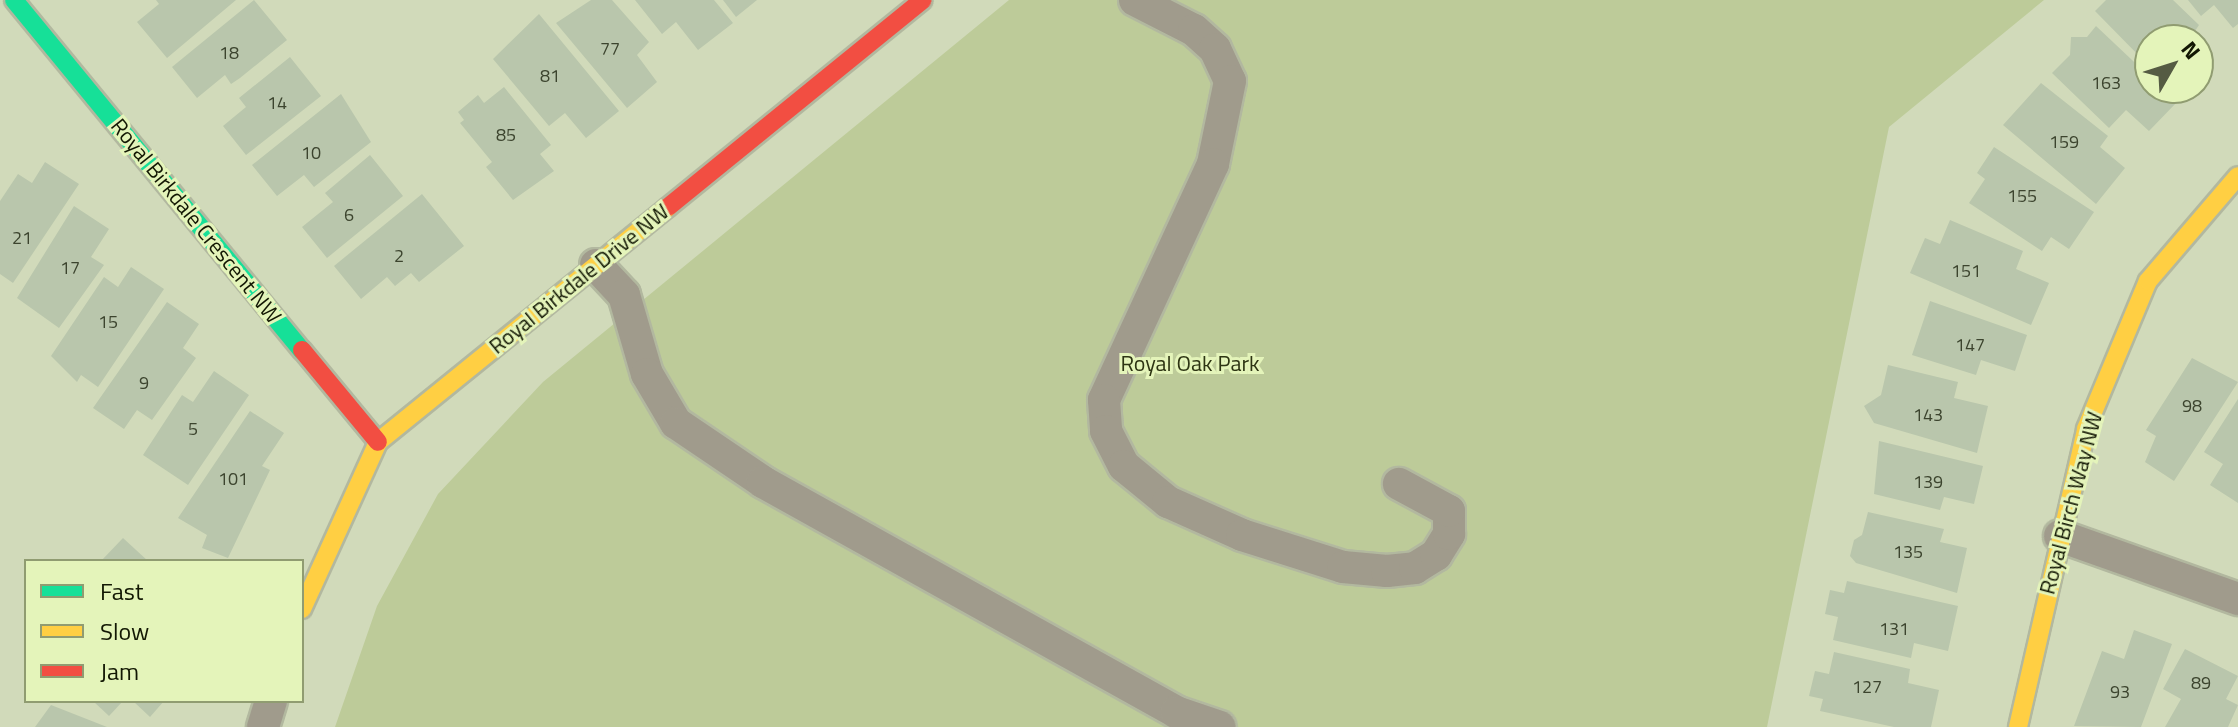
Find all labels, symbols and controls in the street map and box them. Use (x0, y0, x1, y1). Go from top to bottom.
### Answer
north arrow (2134, 24, 2214, 104)
text: N (2173, 34, 2209, 67)
house number: 77 (600, 38, 620, 60)
house number: 18 (219, 42, 239, 64)
house number: 81 (540, 65, 560, 87)
house number: 163 (2091, 72, 2121, 94)
house number: 14 (267, 92, 287, 114)
street label: Royal Birkdale Crescent NW (105, 113, 287, 329)
house number: 85 (496, 124, 516, 146)
house number: 159 (2049, 131, 2079, 153)
house number: 10 (301, 142, 321, 164)
house number: 155 (2007, 185, 2037, 207)
street label: Royal Birkdale Drive NW (484, 198, 674, 360)
house number: 6 (344, 204, 354, 226)
house number: 21 (12, 227, 32, 249)
house number: 2 (394, 245, 404, 267)
house number: 17 (60, 257, 80, 279)
house number: 151 (1951, 260, 1981, 282)
house number: 15 (98, 311, 118, 333)
house number: 147 (1955, 334, 1985, 356)
park label: Royal Oak Park (1120, 351, 1260, 377)
house number: 9 (139, 372, 149, 394)
house number: 98 (2182, 395, 2202, 417)
house number: 143 (1913, 404, 1943, 426)
street label: Royal Birch Way NW (2034, 409, 2108, 597)
house number: 5 (188, 418, 198, 440)
house number: 101 (218, 468, 248, 490)
house number: 139 (1913, 471, 1943, 493)
house number: 135 (1893, 541, 1923, 563)
legend (24, 559, 304, 703)
text: Fast (100, 573, 143, 609)
text: Slow (100, 613, 149, 649)
house number: 131 (1879, 618, 1909, 640)
text: Jam (100, 653, 139, 689)
house number: 89 (2191, 672, 2211, 694)
house number: 127 (1852, 676, 1882, 698)
house number: 93 (2110, 681, 2130, 703)

